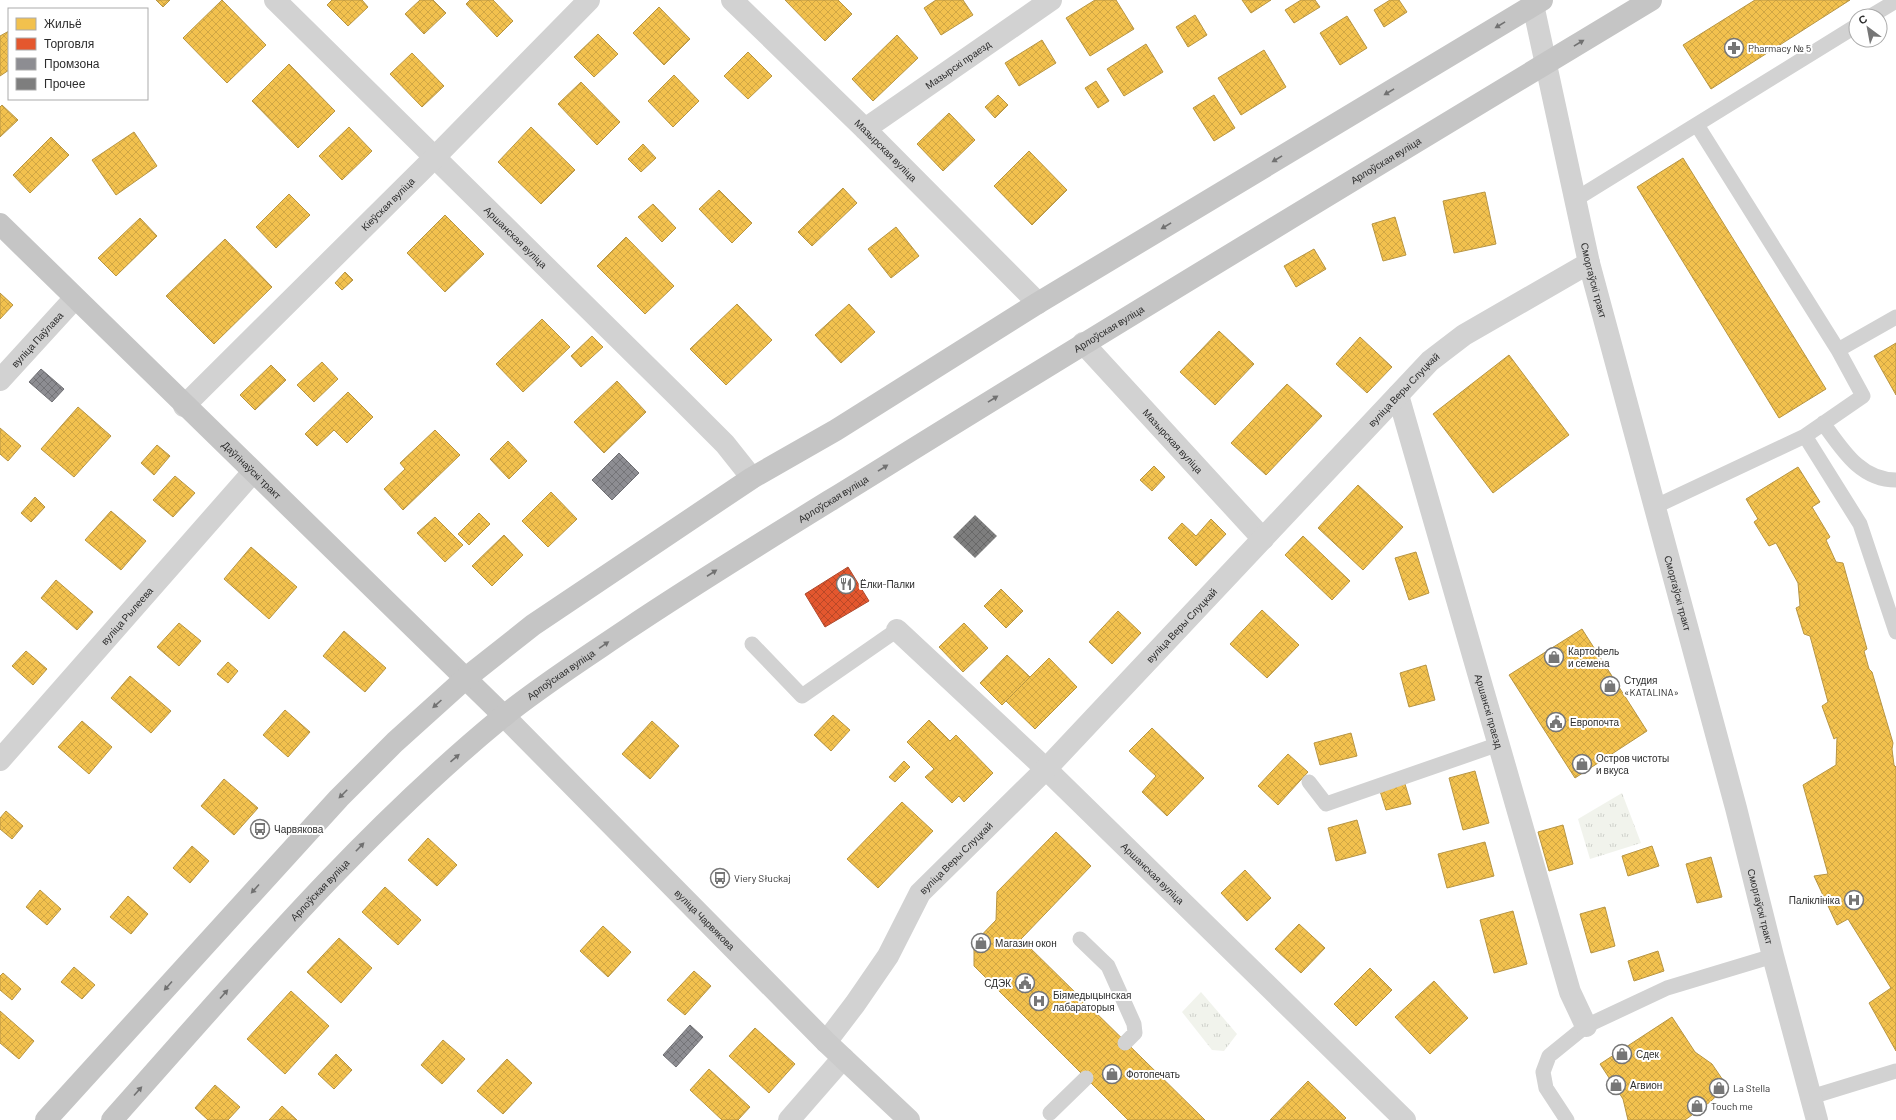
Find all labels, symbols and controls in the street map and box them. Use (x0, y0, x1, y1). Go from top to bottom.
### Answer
legend (8, 8, 148, 100)
north arrow (1848, 8, 1888, 48)
text: С (1856, 11, 1869, 27)
text: Жильё (44, 16, 82, 30)
one-way arrow (1494, 22, 1506, 29)
text: Торговля (44, 36, 94, 51)
pharmacy icon: Pharmacy № 5 (1723, 37, 1745, 59)
street label: Мазырскі праезд (923, 38, 993, 91)
one-way arrow (1573, 40, 1585, 47)
place label: Pharmacy № 5 (1748, 42, 1811, 54)
text: Промзона (44, 56, 100, 71)
text: Прочее (44, 76, 86, 91)
one-way arrow (1384, 88, 1394, 96)
street label: Мазырская вуліца (852, 116, 920, 184)
street label: Арлоўская вуліца (1348, 134, 1424, 186)
one-way arrow (1272, 155, 1282, 163)
street label: Кіеўская вуліца (359, 174, 417, 233)
street label: Аршанская вуліца (482, 204, 550, 271)
one-way arrow (1161, 222, 1171, 230)
street label: Сморгаўскі тракт (1579, 241, 1610, 320)
street label: Арлоўская вуліца (1071, 302, 1146, 355)
street label: вуліца Паўлава (9, 309, 66, 370)
street label: вуліца Веры Слуцкай (1366, 350, 1442, 429)
one-way arrow (987, 396, 999, 403)
street label: Мазырская вуліца (1140, 406, 1206, 476)
street label: Даўгінаўскі тракт (220, 438, 284, 502)
one-way arrow (877, 465, 889, 472)
street label: Арлоўская вуліца (796, 472, 871, 525)
street label: Сморгаўскі тракт (1662, 554, 1694, 633)
one-way arrow (707, 569, 717, 577)
restaurant icon: Ёлки-Палки (835, 573, 857, 595)
place label: Ёлки-Палки (860, 578, 915, 590)
street label: вуліца Рылеева (98, 584, 156, 647)
street label: вуліца Веры Слуцкай (1143, 585, 1219, 665)
one-way arrow (599, 641, 609, 649)
place label: Картофель и семена (1568, 645, 1619, 669)
street label: Арлоўская вуліца (524, 646, 597, 702)
shop icon: Картофель и семена (1543, 646, 1565, 668)
street label: Аршанскі праезд (1473, 672, 1506, 750)
place label: Студия «KATALINA» (1624, 674, 1679, 698)
shop icon: Студия «KATALINA» (1599, 675, 1621, 697)
one-way arrow (432, 700, 443, 709)
public building icon: Европочта (1545, 711, 1567, 733)
place label: Европочта (1570, 716, 1620, 728)
place label: Остров чистоты и вкуса (1596, 752, 1669, 776)
shop icon: Остров чистоты и вкуса (1571, 753, 1593, 775)
one-way arrow (450, 754, 459, 763)
one-way arrow (338, 789, 348, 799)
bus stop icon: Чарвякова (249, 818, 271, 840)
street label: вуліца Веры Слуцкай (917, 819, 995, 896)
place label: Чарвякова (274, 823, 324, 835)
street label: Аршанская вуліца (1119, 840, 1187, 907)
one-way arrow (355, 842, 365, 852)
street label: Арлоўская вуліца (288, 856, 352, 923)
bus stop icon: Viery Słuckaj (709, 867, 731, 889)
street label: Сморгаўскі тракт (1745, 867, 1776, 946)
place label: Viery Słuckaj (734, 872, 791, 884)
one-way arrow (251, 885, 260, 894)
street label: вуліца Чарвякова (672, 887, 738, 953)
hospital icon: Паліклініка (1843, 889, 1865, 911)
place label: Паліклініка (1789, 894, 1840, 906)
shop icon: Магазин окон (970, 932, 992, 954)
place label: Магазин окон (995, 937, 1057, 949)
public building icon: СДЭК (1014, 972, 1036, 994)
place label: СДЭК (984, 977, 1011, 989)
one-way arrow (163, 981, 173, 991)
one-way arrow (220, 989, 229, 999)
place label: Біямедыцынская лабараторыя (1053, 989, 1131, 1013)
hospital icon: Біямедыцынская лабараторыя (1028, 990, 1050, 1012)
shop icon: Сдек (1611, 1043, 1633, 1065)
place label: Сдек (1636, 1048, 1660, 1060)
shop icon: Фотопечать (1101, 1063, 1123, 1085)
place label: Фотопечать (1126, 1068, 1180, 1080)
shop icon: Агвион (1605, 1074, 1627, 1096)
shop icon: La Stella (1708, 1077, 1730, 1099)
place label: Агвион (1630, 1079, 1662, 1091)
place label: La Stella (1733, 1082, 1770, 1094)
one-way arrow (133, 1086, 142, 1096)
shop icon: Touch me (1686, 1095, 1708, 1117)
place label: Touch me (1711, 1100, 1753, 1112)

